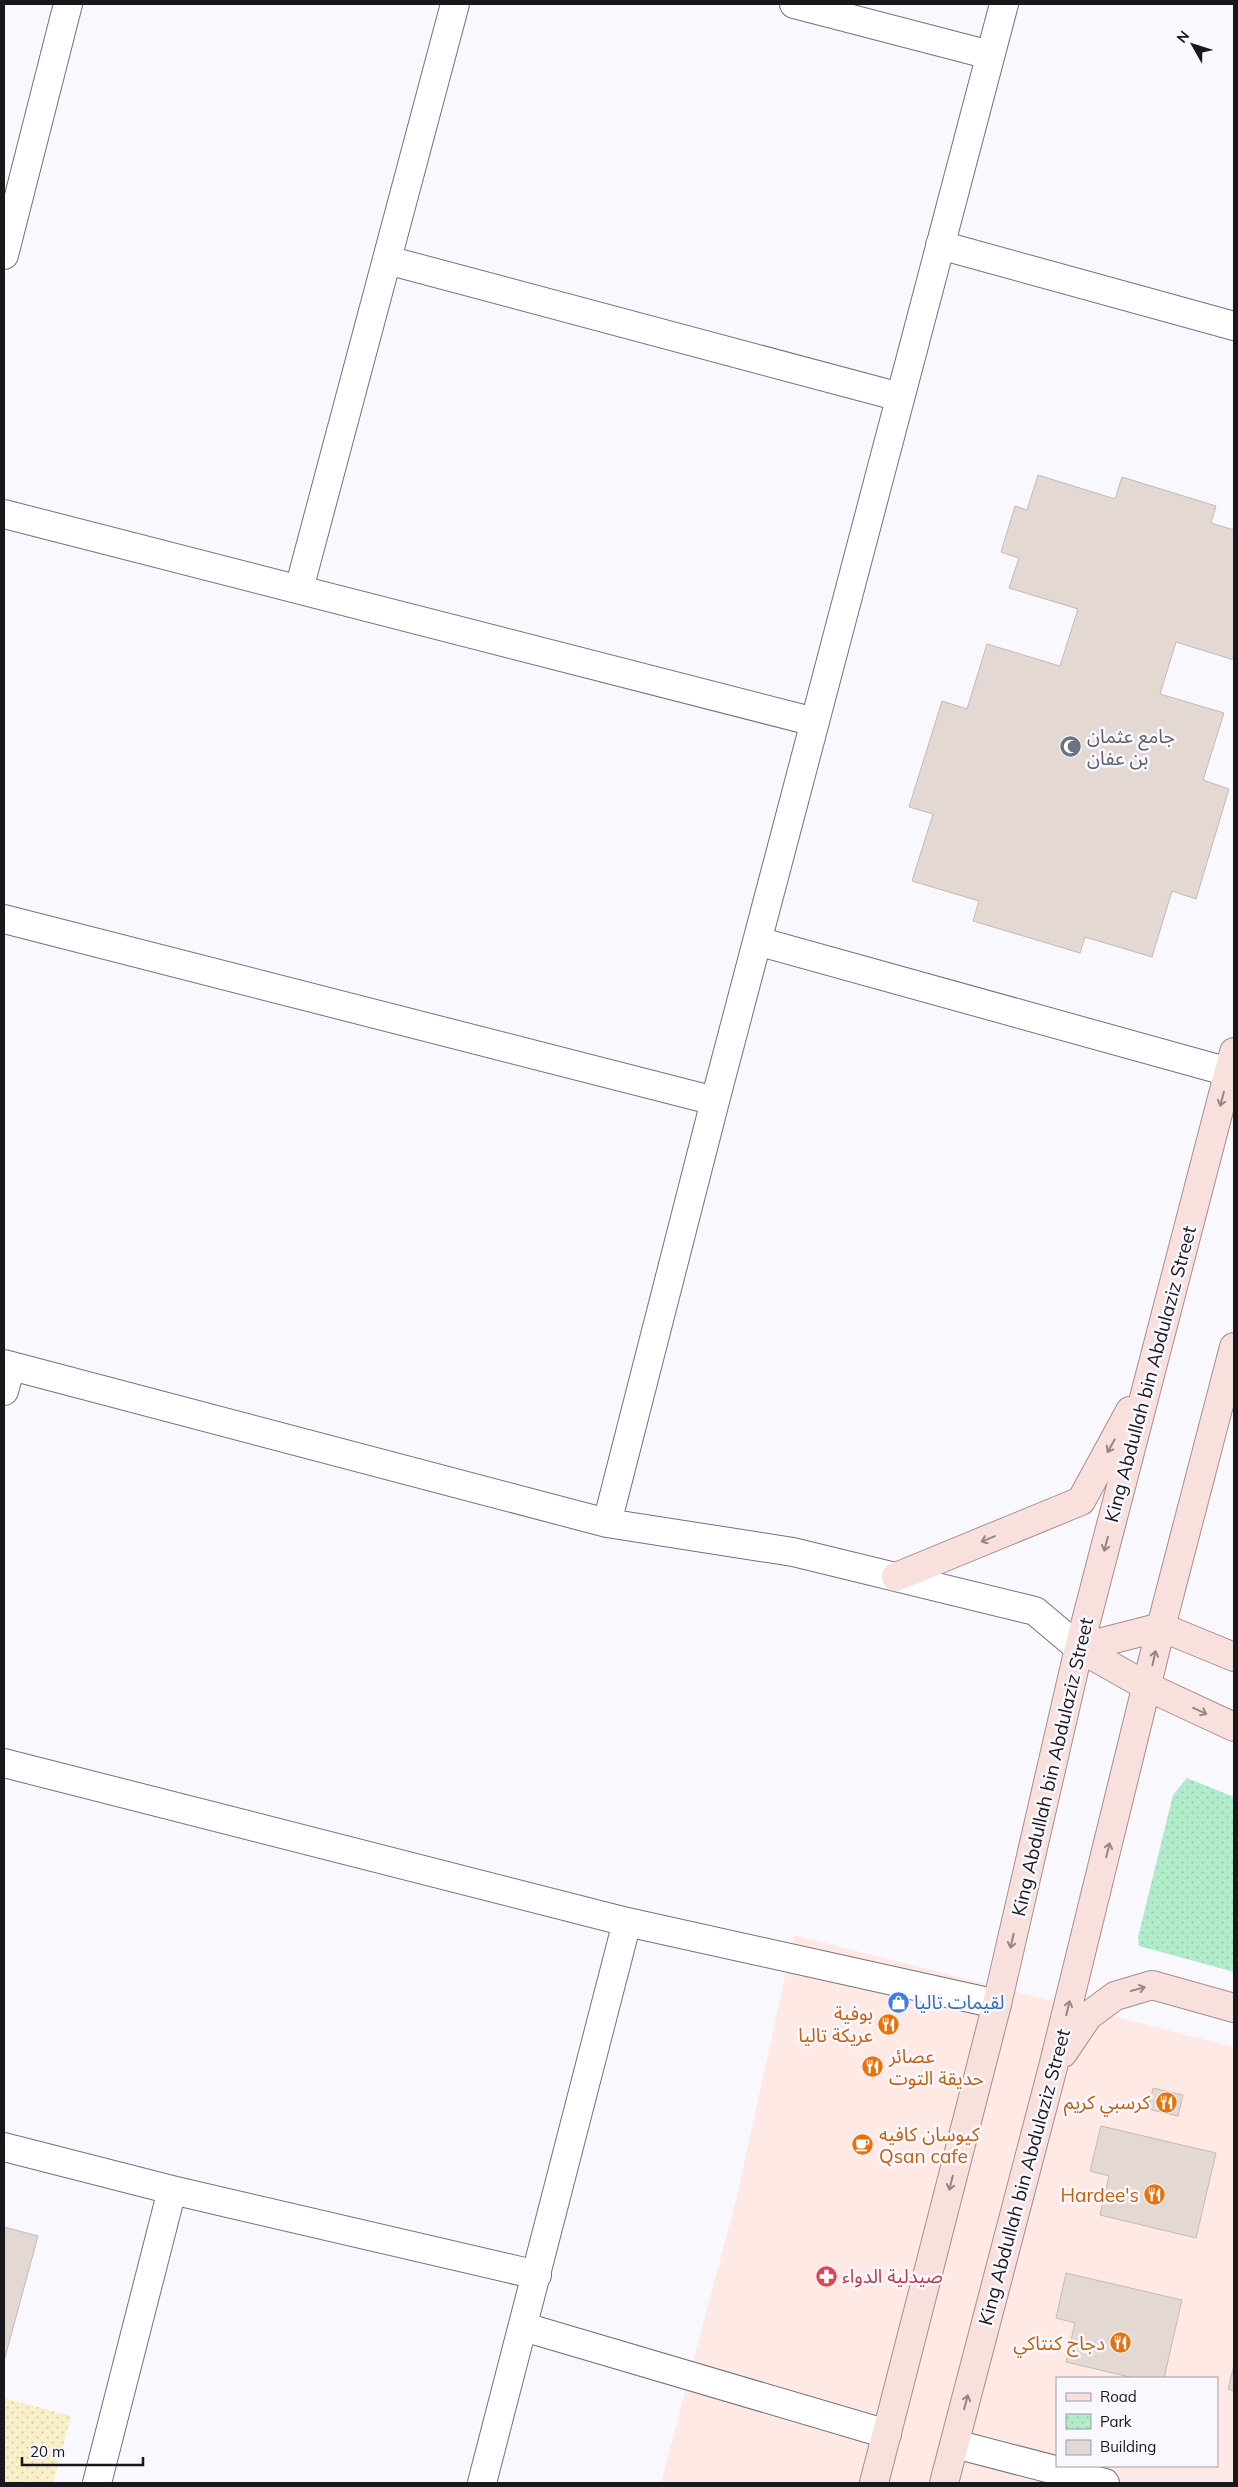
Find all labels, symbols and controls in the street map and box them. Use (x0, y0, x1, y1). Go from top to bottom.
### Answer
north arrow (1168, 20, 1218, 70)
text: N (1173, 27, 1193, 47)
place label: جامع عثمان بن عفان (1087, 724, 1175, 770)
mosque icon: جامع عثمان بن عفان (1059, 735, 1083, 759)
one-way arrow (1217, 1091, 1226, 1107)
street label: King Abdullah bin Abdulaziz Street (1099, 1223, 1201, 1525)
one-way arrow (1106, 1439, 1116, 1454)
one-way arrow (981, 1535, 997, 1544)
one-way arrow (1101, 1536, 1110, 1552)
street label: King Abdullah bin Abdulaziz Street (1006, 1615, 1098, 1919)
one-way arrow (1150, 1651, 1159, 1667)
one-way arrow (1192, 1707, 1207, 1717)
one-way arrow (1104, 1843, 1113, 1859)
one-way arrow (1007, 1932, 1016, 1948)
one-way arrow (1129, 1984, 1145, 1994)
shop icon: لقيمات تاليا (886, 1990, 910, 2014)
place label: لقيمات تاليا (914, 1990, 1005, 2014)
one-way arrow (1064, 2000, 1073, 2016)
place label: بوفية عريكة تاليا (798, 2001, 873, 2047)
restaurant icon: بوفية عريكة تاليا (877, 2012, 901, 2036)
street label: King Abdullah bin Abdulaziz Street (973, 2026, 1075, 2328)
place label: عصائر حديقة التوت (888, 2044, 984, 2090)
restaurant icon: عصائر حديقة التوت (861, 2055, 885, 2079)
place label: كرسبي كريم (1064, 2090, 1151, 2117)
restaurant icon: كرسبي كريم (1154, 2090, 1178, 2114)
place label: كيوسان كافيه Qsan cafe (879, 2122, 981, 2168)
cafe icon: كيوسان كافيه Qsan cafe (851, 2133, 875, 2157)
one-way arrow (946, 2175, 955, 2191)
place label: Hardee's (1061, 2183, 1139, 2207)
restaurant icon: Hardee's (1143, 2183, 1167, 2207)
pharmacy icon: صيدلية الدواء (814, 2264, 838, 2288)
place label: صيدلية الدواء (842, 2264, 943, 2288)
place label: دجاج كنتاكي (1013, 2331, 1105, 2358)
restaurant icon: دجاج كنتاكي (1109, 2331, 1133, 2355)
legend (1056, 2377, 1218, 2467)
text: Road (1100, 2387, 1137, 2406)
one-way arrow (961, 2395, 971, 2411)
text: Park (1100, 2412, 1132, 2431)
scale bar (22, 2434, 144, 2466)
text: Building (1100, 2437, 1156, 2456)
text: 20 m (30, 2442, 65, 2461)

